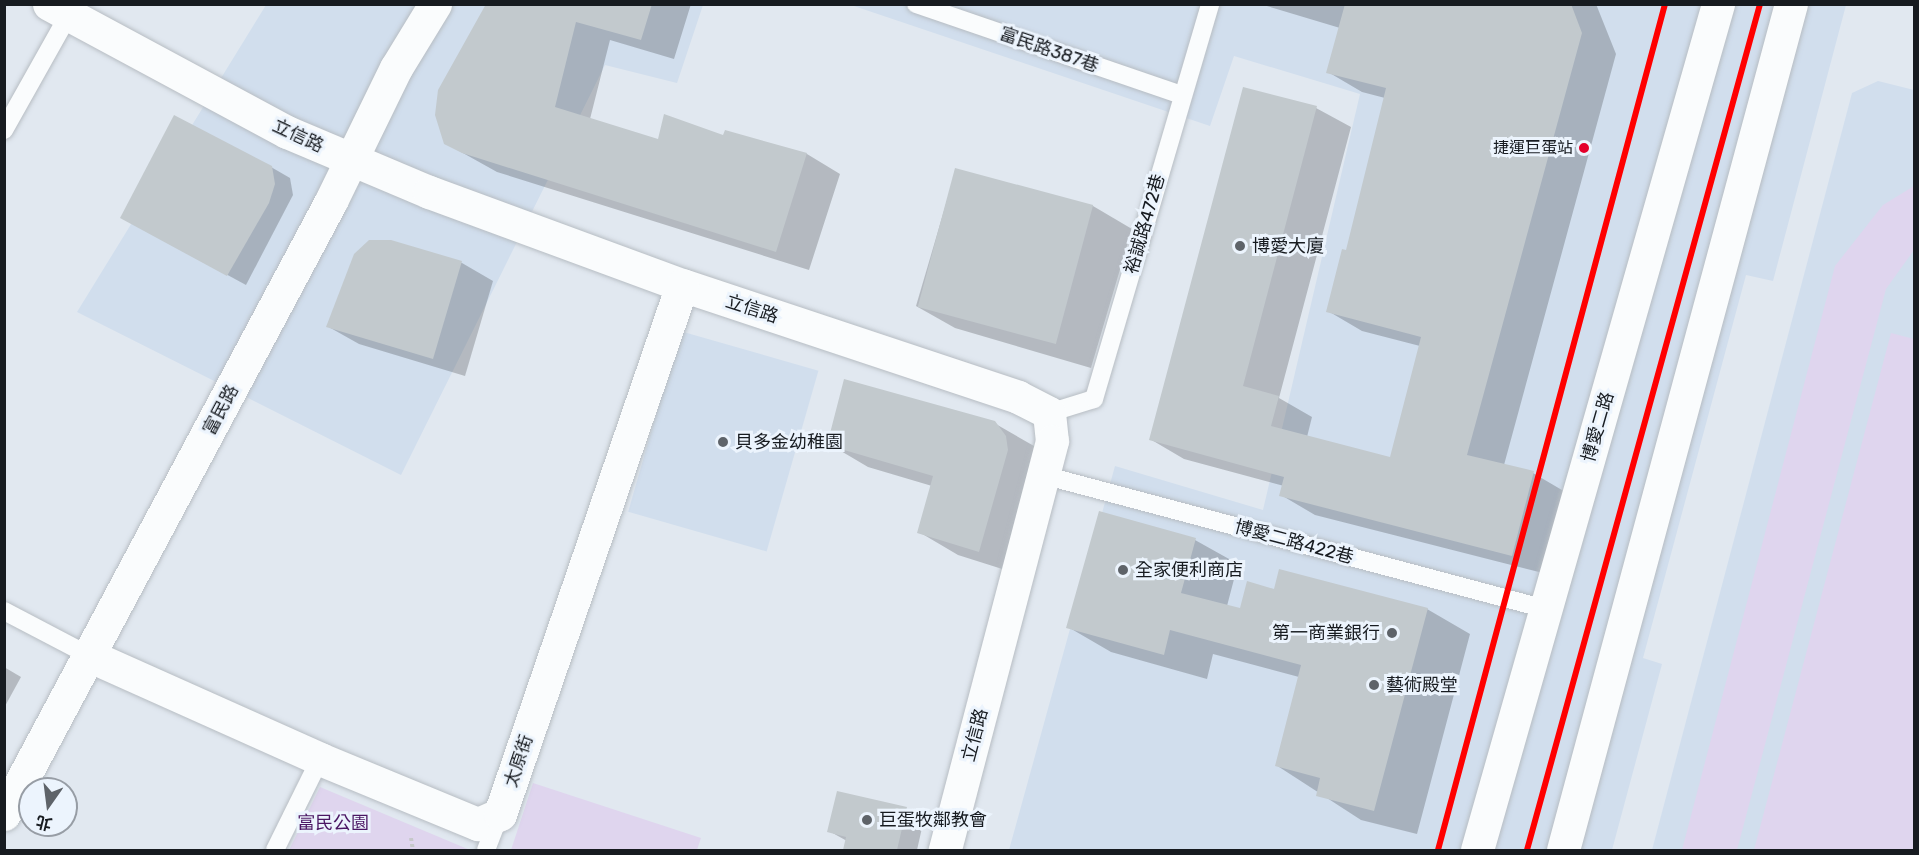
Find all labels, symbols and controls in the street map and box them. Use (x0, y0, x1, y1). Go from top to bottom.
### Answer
street label: 富民路387巷 (997, 23, 1101, 77)
street label: 立信路 (269, 115, 327, 157)
place label: 捷運巨蛋站 (1493, 138, 1573, 158)
marker: 捷運巨蛋站 (1578, 142, 1590, 154)
street label: 裕誠路472巷 (1120, 172, 1170, 276)
place label: 博愛大廈 (1252, 235, 1324, 257)
marker: 博愛大廈 (1233, 239, 1247, 253)
street label: 立信路 (723, 290, 781, 328)
street label: 富民路 (199, 381, 243, 439)
street label: 博愛二路 (1578, 389, 1618, 465)
place label: 貝多金幼稚園 (735, 431, 843, 453)
marker: 貝多金幼稚園 (716, 435, 730, 449)
street label: 博愛二路422巷 (1232, 516, 1356, 568)
place label: 全家便利商店 (1135, 559, 1243, 581)
marker: 全家便利商店 (1116, 563, 1130, 577)
place label: 第一商業銀行 (1272, 622, 1380, 644)
marker: 第一商業銀行 (1385, 626, 1399, 640)
place label: 藝術殿堂 (1386, 674, 1458, 696)
marker: 藝術殿堂 (1367, 678, 1381, 692)
street label: 立信路 (958, 706, 992, 764)
street label: 太原街 (500, 732, 538, 790)
north arrow (18, 777, 78, 837)
place label: 巨蛋牧鄰教會 (879, 809, 987, 831)
text: 北 (34, 812, 54, 834)
park label: 富民公園 (297, 812, 369, 834)
marker: 巨蛋牧鄰教會 (860, 813, 874, 827)

